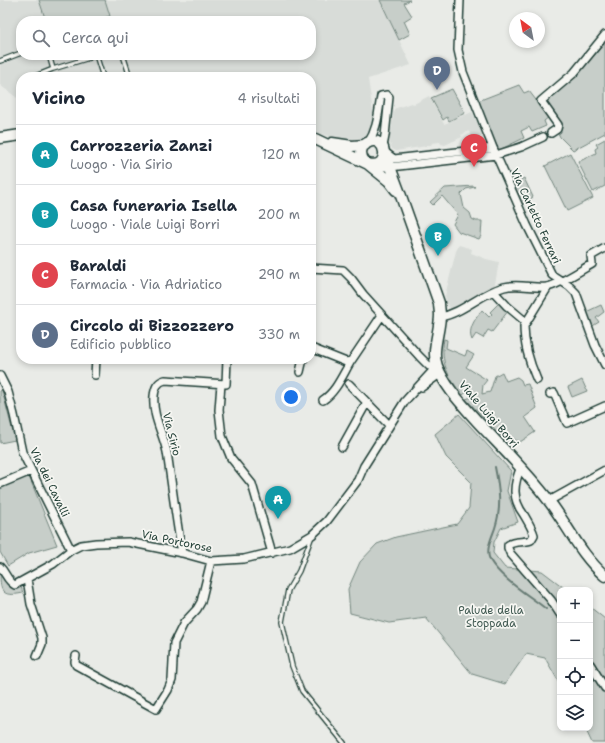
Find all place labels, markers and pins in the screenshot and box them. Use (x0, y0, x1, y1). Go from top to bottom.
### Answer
pin: D (424, 57, 450, 90)
pin: C (461, 134, 487, 167)
pin: B (425, 223, 451, 256)
pin: A (265, 486, 291, 519)

